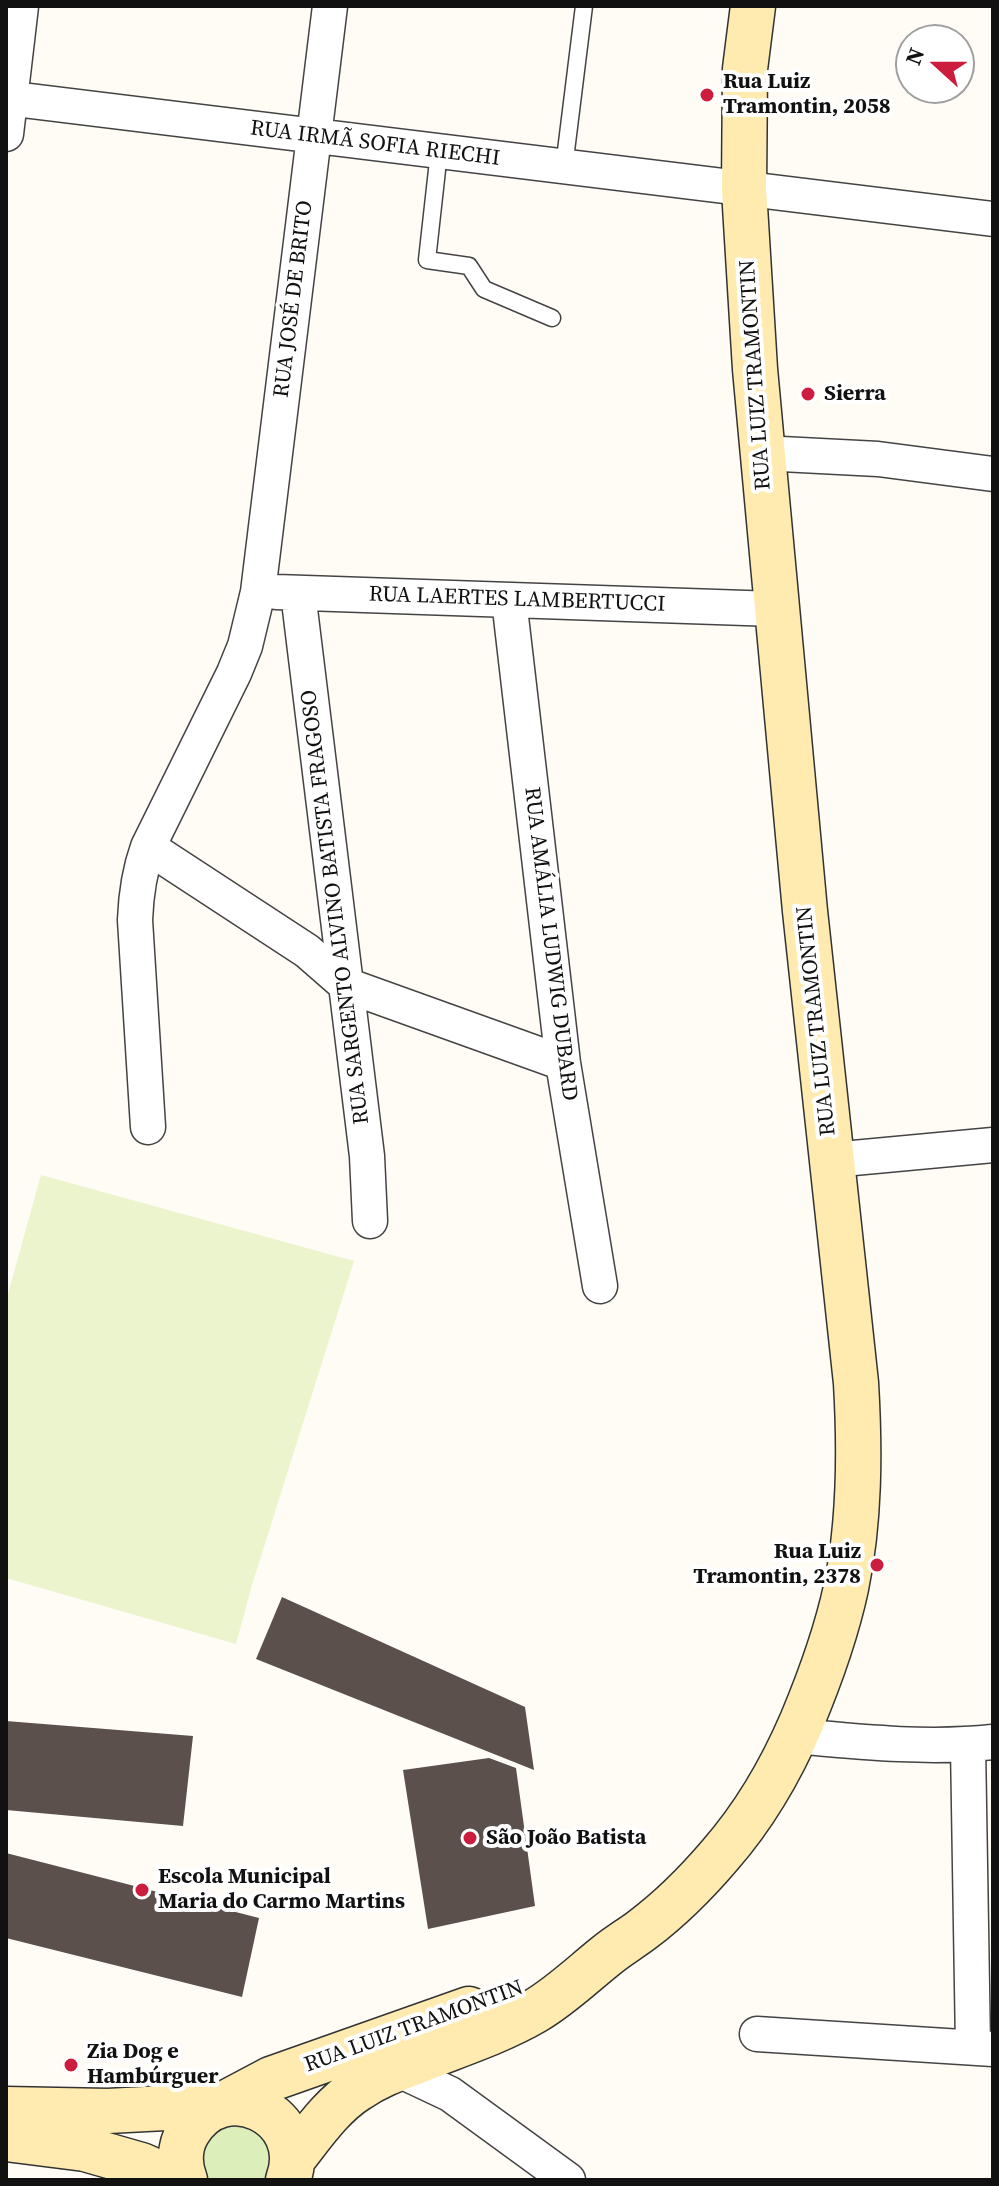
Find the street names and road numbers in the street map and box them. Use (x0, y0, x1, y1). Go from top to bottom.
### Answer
street label: RUA IRMÃ SOFIA RIECHI (249, 116, 501, 172)
street label: RUA JOSÉ DE BRITO (269, 199, 319, 399)
street label: RUA LUIZ TRAMONTIN (735, 259, 777, 491)
street label: RUA LAERTES LAMBERTUCCI (368, 582, 666, 618)
street label: RUA SARGENTO ALVINO BATISTA FRAGOSO (296, 688, 376, 1126)
street label: RUA AMÁLIA LUDWIG DUBARD (518, 786, 582, 1102)
street label: RUA LUIZ TRAMONTIN (792, 905, 842, 1137)
street label: RUA LUIZ TRAMONTIN (301, 1975, 527, 2079)

